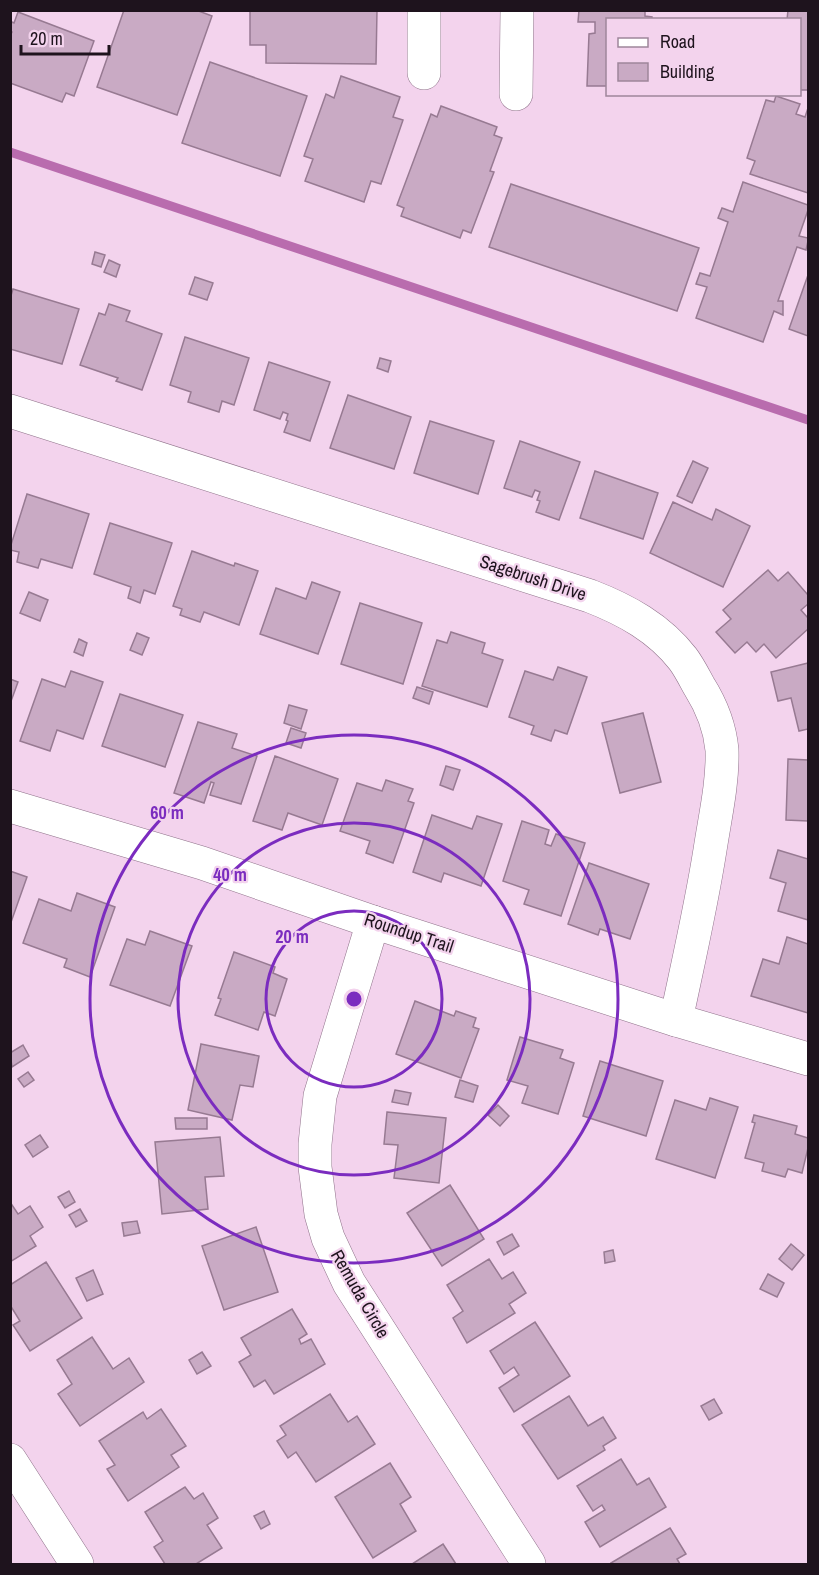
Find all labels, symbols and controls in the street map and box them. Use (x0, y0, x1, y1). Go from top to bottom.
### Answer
scale bar (21, 18, 110, 56)
legend (606, 18, 801, 96)
text: 20 m (30, 26, 63, 51)
text: Road (660, 29, 695, 54)
text: Building (660, 59, 715, 84)
street label: Sagebrush Drive (477, 549, 590, 607)
text: 60 m (150, 800, 184, 825)
text: 40 m (213, 862, 247, 887)
street label: Roundup Trail (361, 906, 457, 959)
text: 20 m (275, 924, 309, 949)
centre of rings (344, 989, 364, 1009)
street label: Remuda Circle (325, 1245, 396, 1343)

